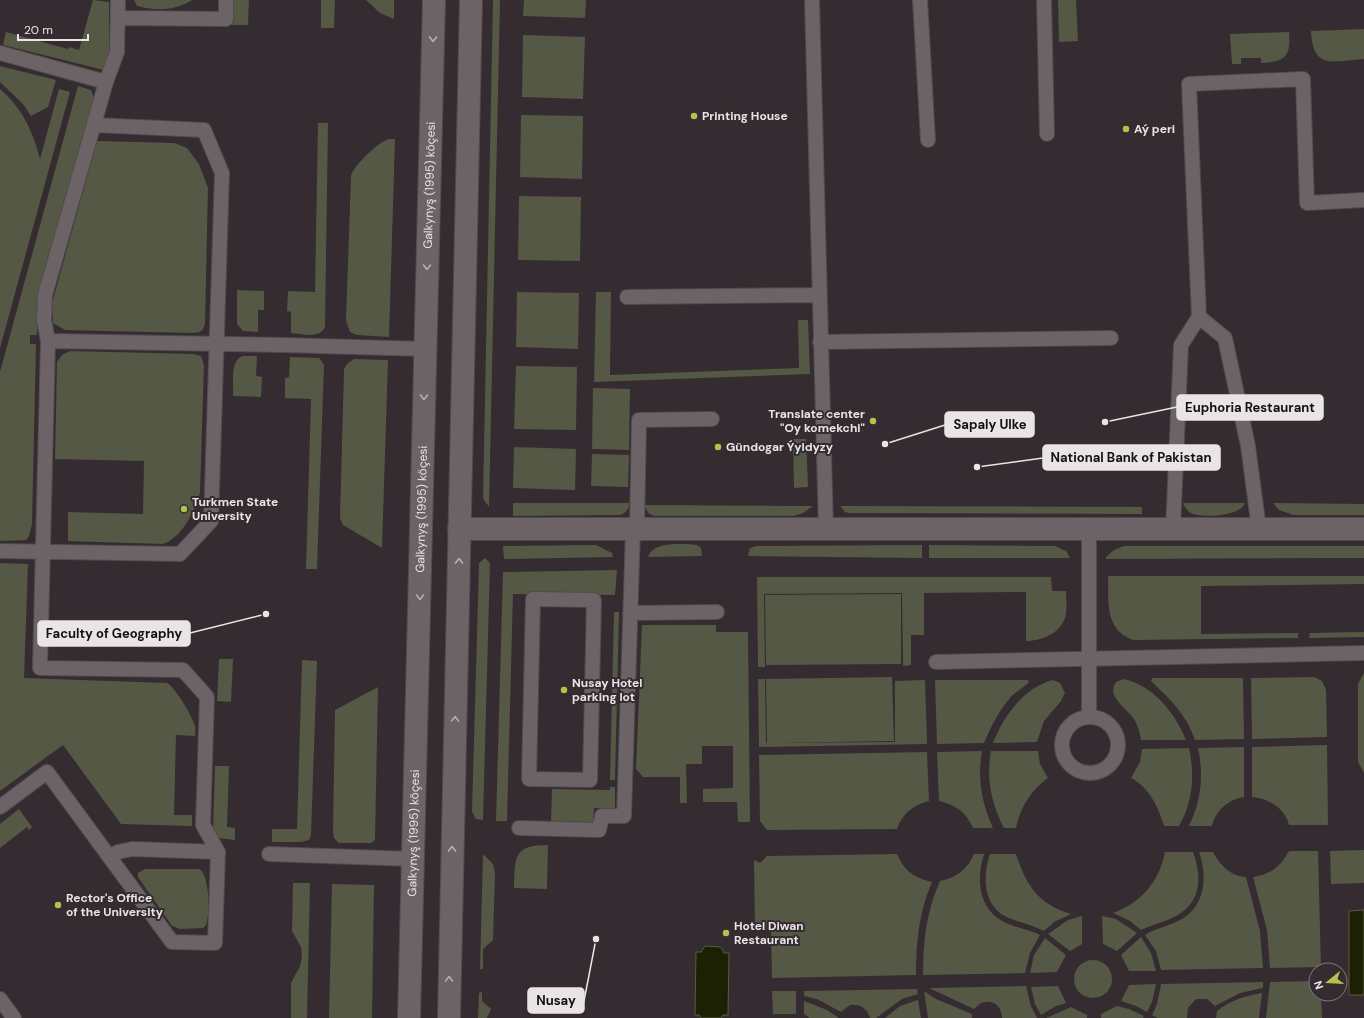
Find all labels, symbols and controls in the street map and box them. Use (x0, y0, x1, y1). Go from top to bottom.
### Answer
scale bar (18, 16, 88, 42)
text: 20 m (24, 22, 53, 38)
one-way arrow (429, 36, 437, 42)
place label: Printing House (702, 108, 788, 124)
marker: Printing House (689, 111, 699, 121)
street label: Galkynyş (1995) köçesi (420, 121, 439, 249)
place label: Aý peri (1134, 121, 1175, 137)
marker: Aý peri (1121, 124, 1131, 134)
one-way arrow (423, 264, 432, 270)
one-way arrow (420, 394, 428, 400)
callout: Euphoria Restaurant (1177, 395, 1323, 420)
text: Euphoria Restaurant (1185, 399, 1315, 416)
place label: Translate center "Oy komekchi" (768, 406, 865, 436)
callout: Sapaly Ulke (945, 412, 1034, 437)
marker: Translate center "Oy komekchi" (868, 416, 878, 426)
text: Sapaly Ulke (953, 416, 1027, 433)
place label: Gündogar Ýyldyzy (726, 439, 834, 455)
marker: Gündogar Ýyldyzy (713, 442, 723, 452)
street label: Galkynyş (1995) köçesi (412, 445, 431, 573)
callout: National Bank of Pakistan (1043, 445, 1220, 470)
text: National Bank of Pakistan (1051, 449, 1211, 466)
place label: Turkmen State University (192, 494, 278, 524)
marker: Turkmen State University (179, 504, 189, 514)
one-way arrow (455, 558, 463, 564)
one-way arrow (415, 594, 424, 600)
callout: Faculty of Geography (38, 621, 190, 646)
text: Faculty of Geography (46, 625, 182, 642)
place label: Nusay Hotel parking lot (572, 675, 643, 705)
marker: Nusay Hotel parking lot (559, 685, 569, 695)
one-way arrow (451, 716, 459, 722)
street label: Galkynyş (1995) köçesi (404, 769, 423, 897)
one-way arrow (448, 846, 456, 852)
place label: Rector's Office of the University (66, 890, 164, 920)
marker: Rector's Office of the University (53, 900, 63, 910)
place label: Hotel Diwan Restaurant (734, 918, 804, 948)
marker: Hotel Diwan Restaurant (721, 928, 731, 938)
north arrow (1308, 962, 1348, 1002)
one-way arrow (445, 976, 453, 982)
text: N (1311, 979, 1326, 991)
callout: Nusay (528, 988, 584, 1013)
text: Nusay (536, 992, 576, 1009)

